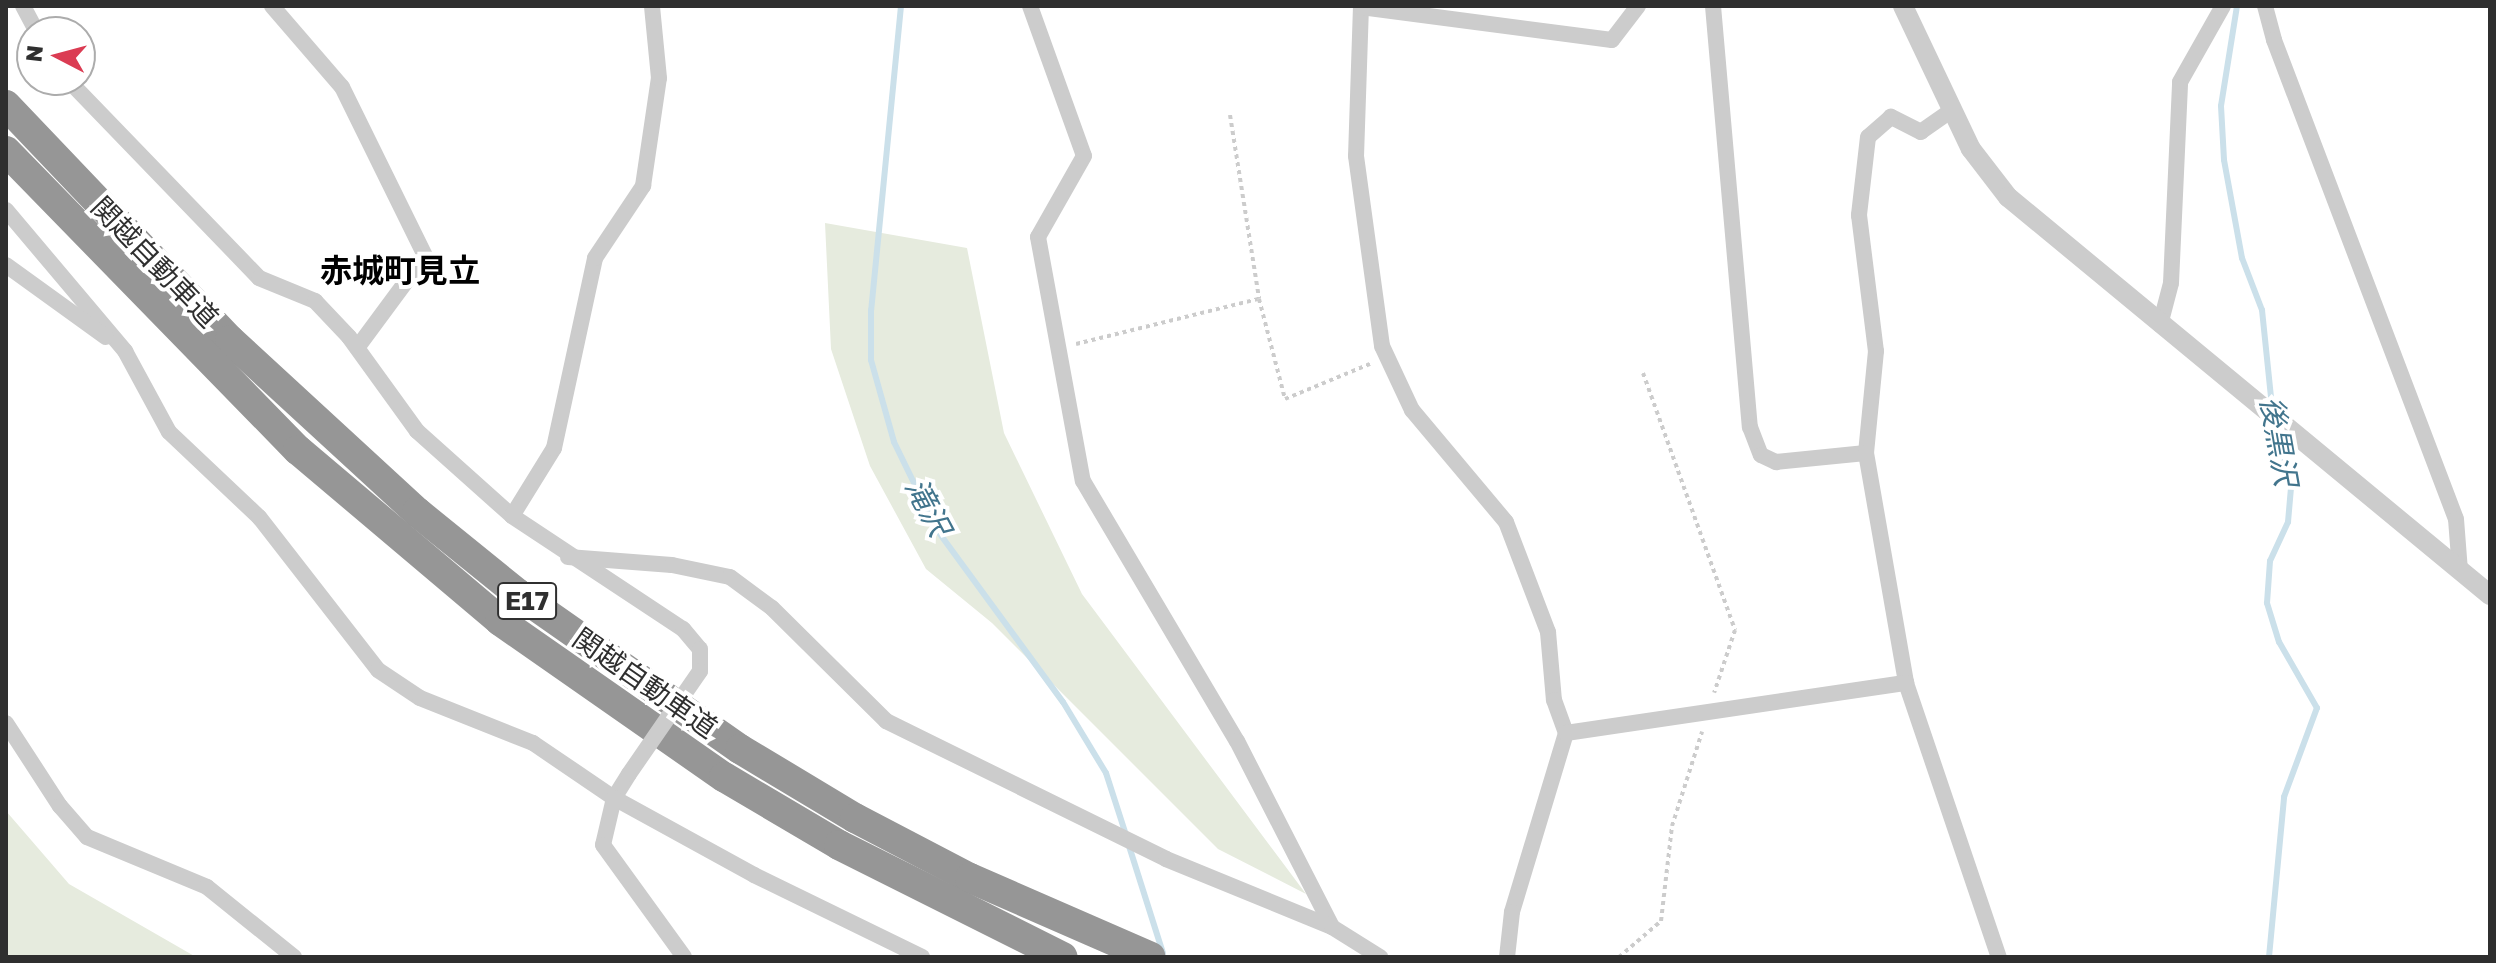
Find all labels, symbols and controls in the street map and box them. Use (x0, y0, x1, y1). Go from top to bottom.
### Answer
north arrow (16, 16, 96, 96)
text: N (19, 44, 48, 63)
street label: 関越自動車道 (85, 190, 225, 334)
district label: 赤城町見立 (320, 251, 480, 289)
water label: 後黒沢 (2253, 394, 2305, 488)
water label: 滝沢 (898, 472, 958, 542)
road number: E17 (497, 579, 557, 623)
street label: 関越自動車道 (567, 621, 723, 745)

